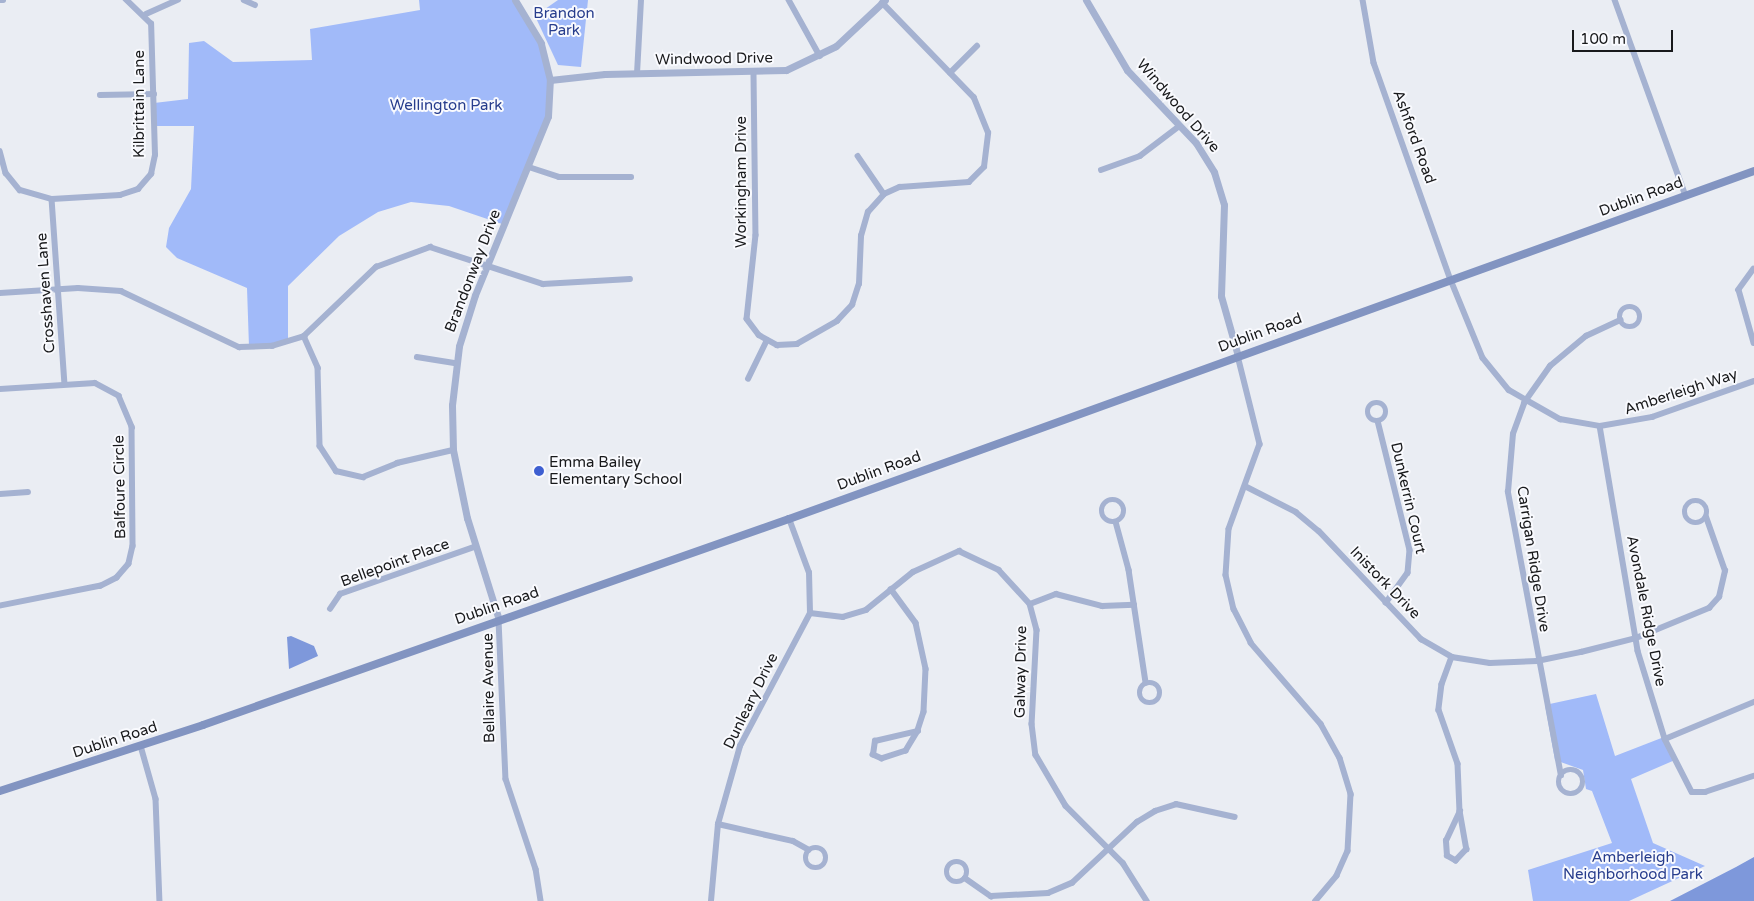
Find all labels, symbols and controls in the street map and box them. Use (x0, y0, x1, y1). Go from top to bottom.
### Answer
park label: Brandon Park (533, 4, 595, 39)
scale bar (1574, 20, 1675, 52)
text: 100 m (1580, 30, 1626, 48)
street label: Windwood Drive (655, 49, 773, 69)
street label: Kilbrittain Lane (131, 50, 149, 158)
street label: Windwood Drive (1133, 56, 1223, 156)
street label: Ashford Road (1389, 88, 1439, 186)
park label: Wellington Park (390, 97, 502, 115)
street label: Workingham Drive (733, 116, 751, 248)
street label: Dublin Road (1597, 174, 1685, 220)
street label: Brandonway Drive (441, 207, 505, 335)
street label: Crosshaven Lane (33, 232, 59, 354)
street label: Dublin Road (1216, 310, 1304, 356)
street label: Amberleigh Way (1622, 365, 1740, 419)
street label: Balfoure Circle (110, 435, 130, 539)
street label: Dunkerrin Court (1386, 440, 1430, 556)
street label: Dublin Road (835, 448, 923, 494)
place label: Emma Bailey Elementary School (549, 453, 682, 488)
marker: Emma Bailey Elementary School (533, 465, 545, 477)
street label: Carrigan Ridge Drive (1513, 485, 1553, 633)
street label: Avondale Ridge Drive (1623, 534, 1669, 688)
street label: Bellepoint Place (338, 535, 452, 591)
street label: Inistork Drive (1346, 543, 1424, 623)
street label: Dublin Road (452, 583, 542, 629)
street label: Galway Drive (1011, 626, 1031, 718)
street label: Bellaire Avenue (479, 633, 499, 743)
street label: Dunleary Drive (720, 650, 782, 752)
street label: Dublin Road (70, 718, 160, 762)
park label: Amberleigh Neighborhood Park (1563, 848, 1703, 883)

